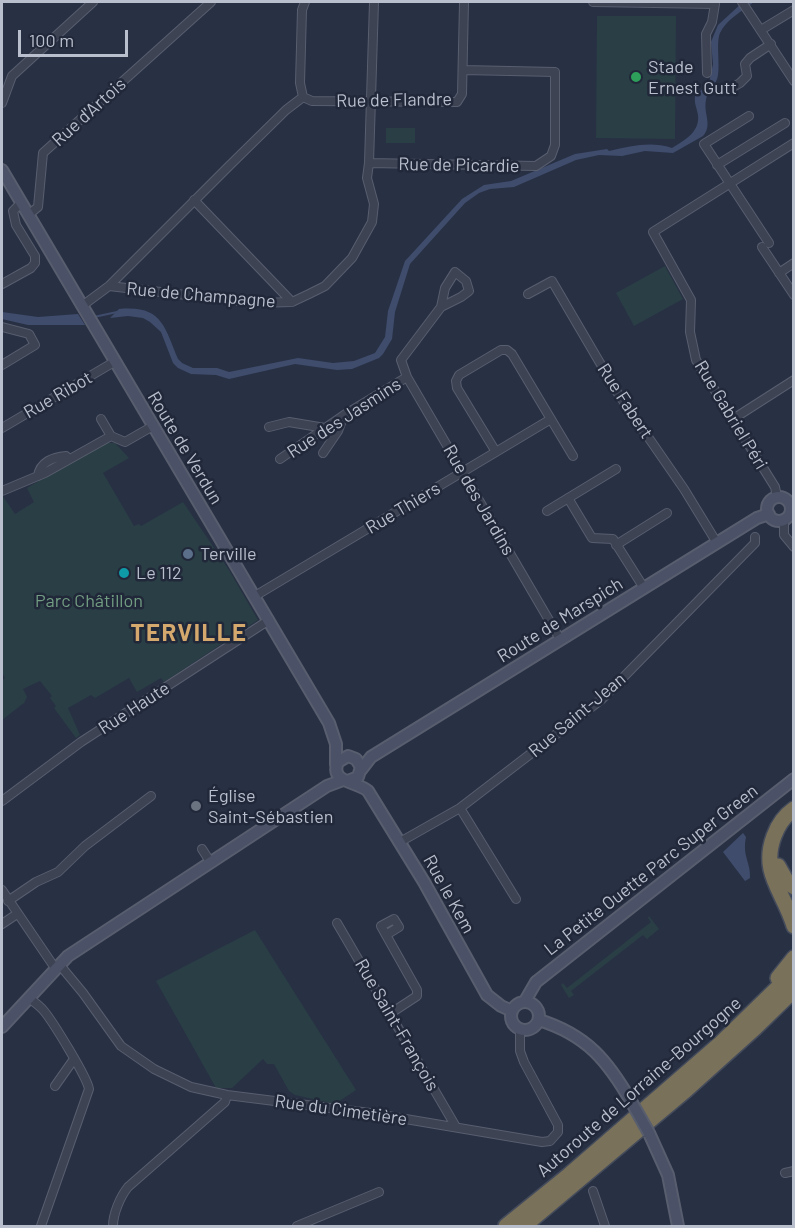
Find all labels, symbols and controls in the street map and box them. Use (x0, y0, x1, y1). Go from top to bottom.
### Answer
scale bar (21, 18, 130, 56)
text: 100 m (29, 29, 74, 51)
place label: Stade Ernest Gutt (648, 56, 737, 98)
marker: Stade Ernest Gutt (629, 70, 643, 84)
street label: Rue d'Artois (48, 73, 130, 151)
street label: Rue de Flandre (336, 88, 452, 112)
street label: Rue de Picardie (398, 153, 520, 177)
street label: Rue de Champagne (126, 278, 276, 312)
street label: Rue Gabriel Péri (690, 357, 772, 473)
street label: Rue Fabert (593, 359, 657, 443)
street label: Rue Ribot (20, 367, 96, 423)
street label: Rue des Jasmins (283, 373, 405, 463)
street label: Route de Verdun (143, 388, 227, 508)
street label: Rue des Jardins (439, 441, 519, 559)
street label: Rue Thiers (362, 477, 444, 539)
place label: Terville (200, 543, 257, 565)
marker: Terville (181, 547, 195, 561)
place label: Le 112 (136, 562, 182, 584)
marker: Le 112 (117, 566, 131, 580)
street label: Route de Marspich (493, 573, 627, 667)
park label: Parc Châtillon (35, 590, 143, 612)
district label: TERVILLE (131, 619, 247, 647)
street label: Rue Saint-Jean (524, 668, 630, 762)
street label: Rue Haute (94, 677, 174, 739)
street label: La Petite Ouette Parc Super Green (540, 780, 762, 960)
place label: Église Saint-Sébastien (208, 785, 334, 828)
marker: Église Saint-Sébastien (189, 799, 203, 813)
street label: Rue le Kem (419, 851, 479, 937)
street label: Rue Saint-François (350, 955, 444, 1095)
street label: Autoroute de Lorraine-Bourgogne (532, 992, 746, 1182)
street label: Rue du Cimetière (273, 1090, 409, 1130)

